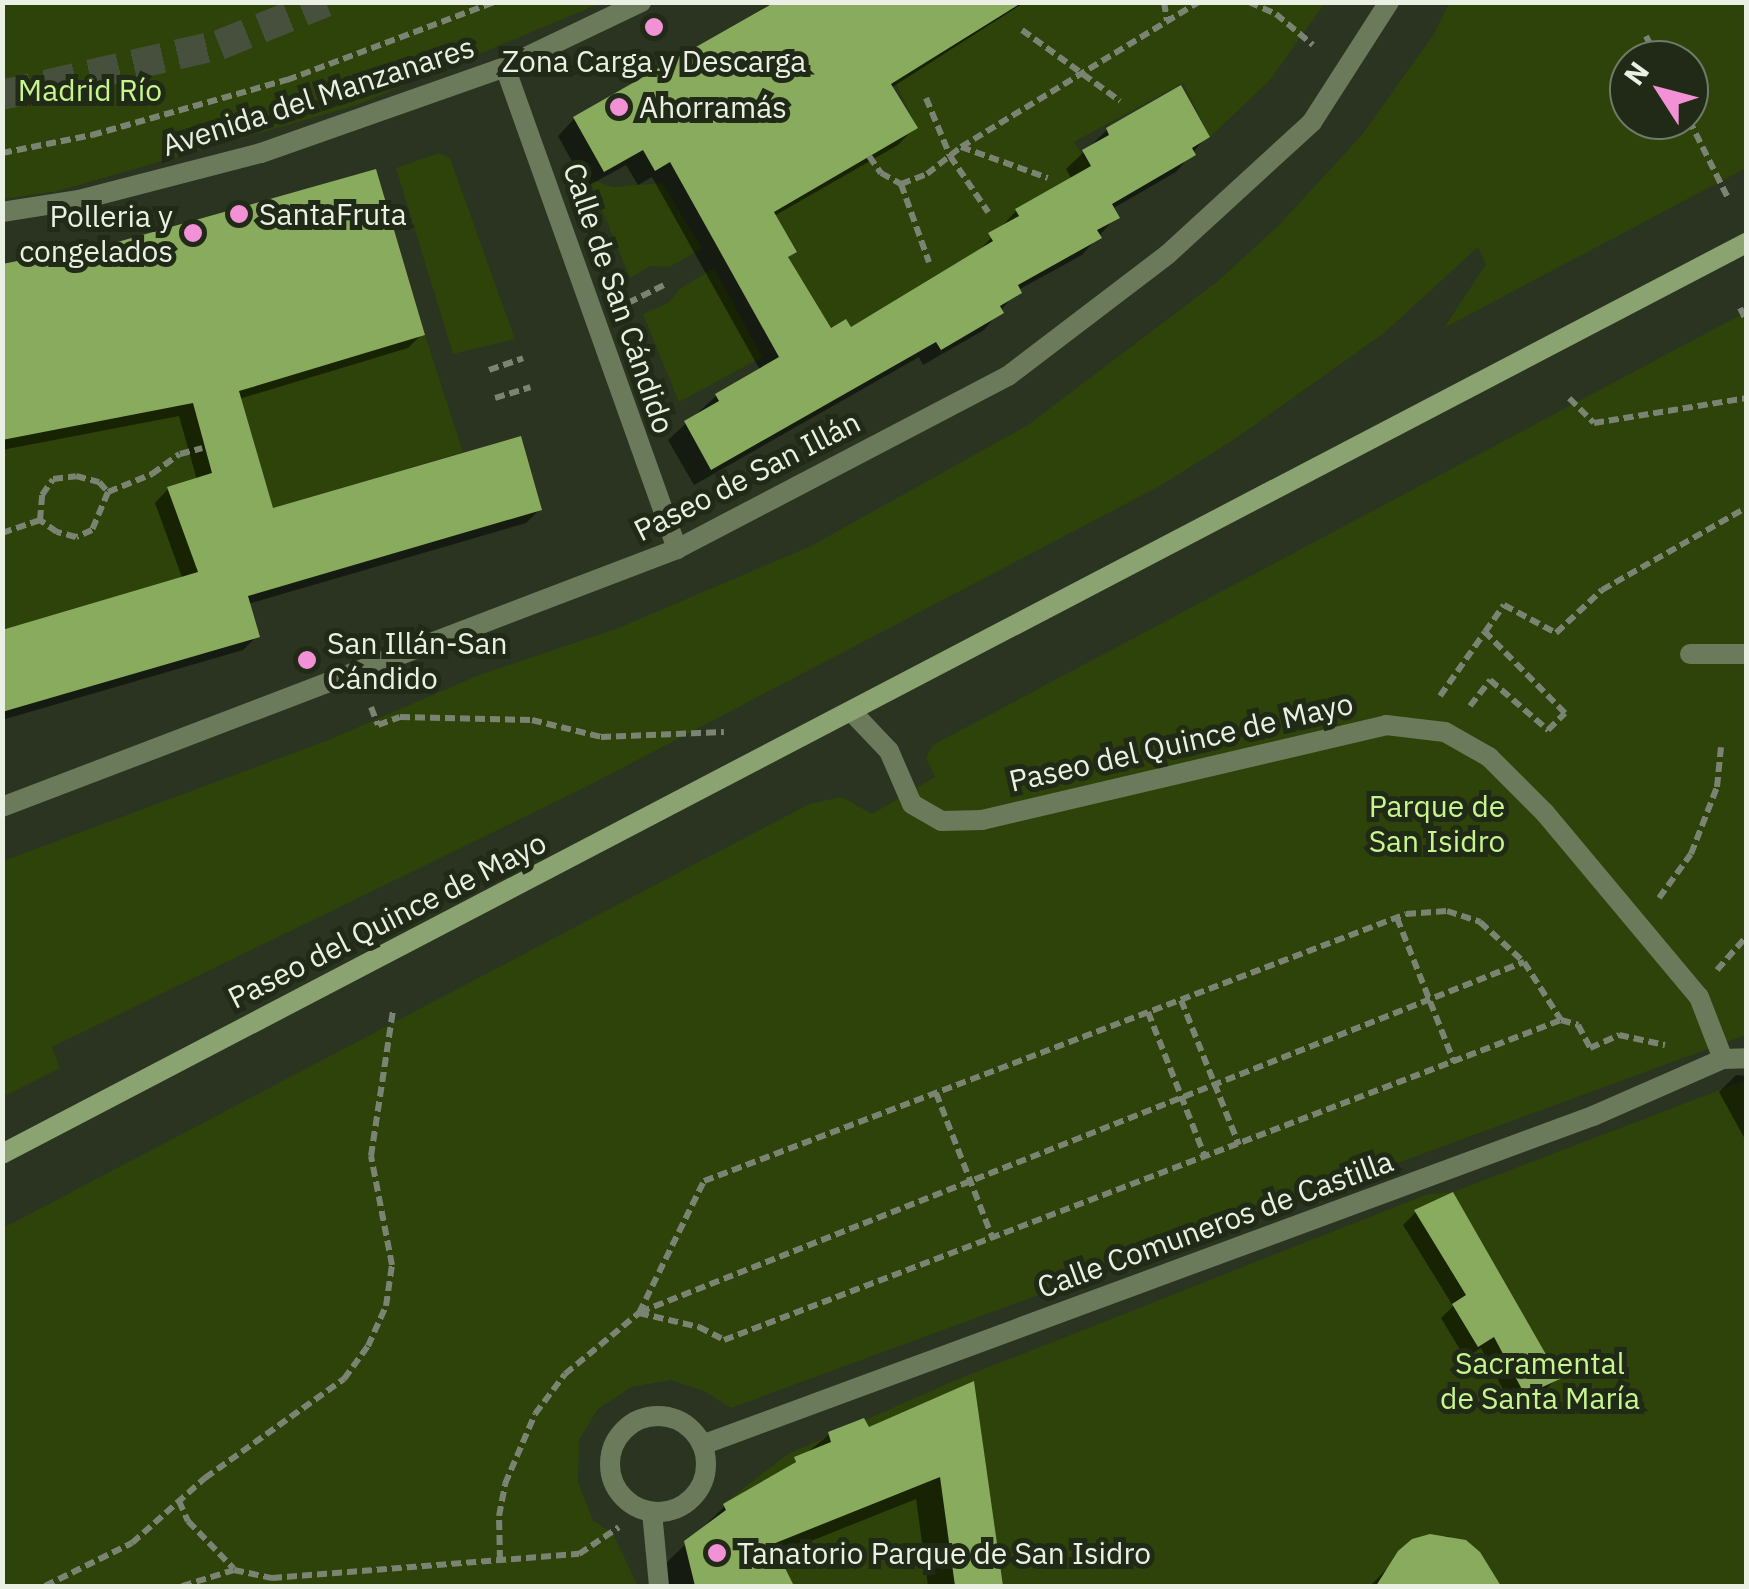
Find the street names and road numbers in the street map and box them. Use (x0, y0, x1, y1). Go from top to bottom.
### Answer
street label: Avenida del Manzanares (157, 28, 479, 164)
street label: Calle de San Cándido (556, 158, 682, 438)
street label: Paseo de San Illán (628, 404, 866, 548)
street label: Paseo del Quince de Mayo (1005, 685, 1357, 799)
street label: Paseo del Quince de Mayo (222, 824, 552, 1016)
street label: Calle Comuneros de Castilla (1032, 1143, 1398, 1305)

